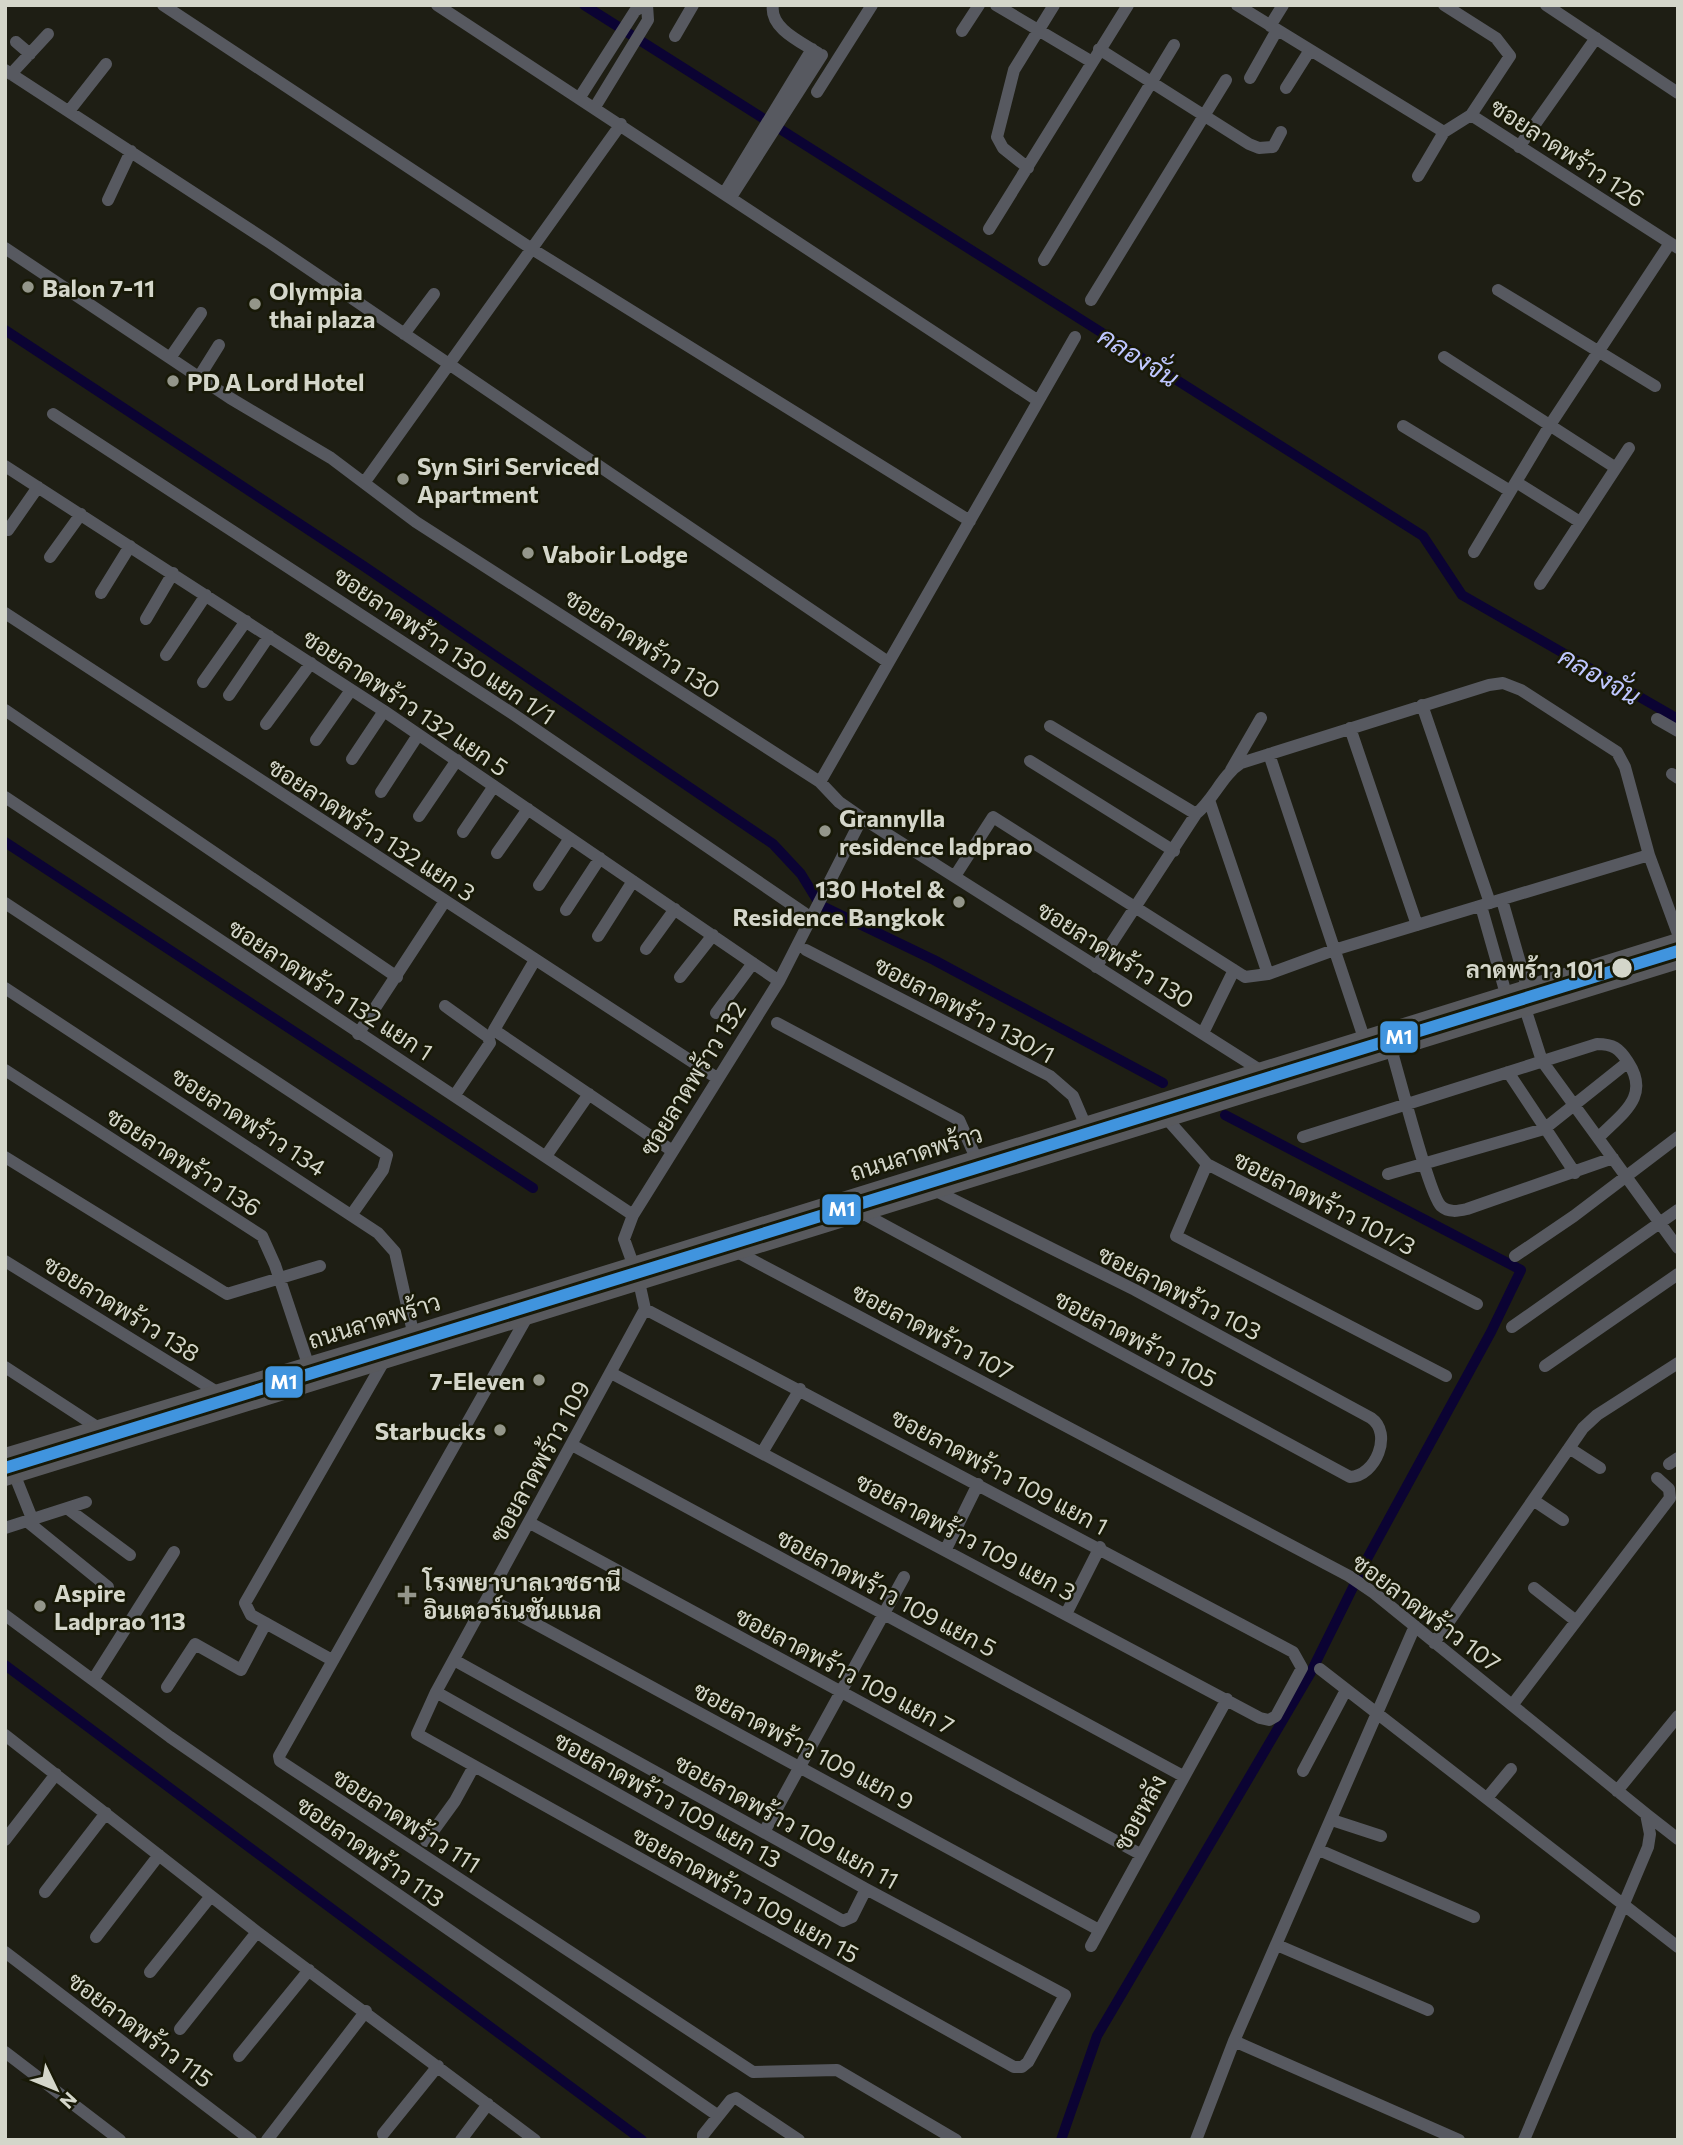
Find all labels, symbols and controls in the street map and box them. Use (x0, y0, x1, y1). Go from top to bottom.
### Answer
street label: ซอยลาดพร้าว 126 (1486, 91, 1650, 213)
place label: Balon 7-11 (42, 273, 155, 302)
place label: Olympia thai plaza (269, 276, 375, 333)
marker: Balon 7-11 (20, 279, 36, 295)
marker: Olympia thai plaza (247, 296, 263, 312)
water label: คลองจั่น (1093, 316, 1187, 393)
place label: PD A Lord Hotel (187, 367, 365, 396)
marker: PD A Lord Hotel (165, 373, 181, 389)
place label: Syn Siri Serviced Apartment (417, 451, 600, 508)
marker: Syn Siri Serviced Apartment (395, 471, 411, 487)
place label: Vaboir Lodge (542, 539, 688, 568)
marker: Vaboir Lodge (520, 545, 536, 561)
street label: ซอยลาดพร้าว 130 แยก 1/1 (329, 560, 561, 730)
street label: ซอยลาดพร้าว 130 (560, 582, 726, 704)
street label: ซอยลาดพร้าว 132 แยก 5 (298, 622, 514, 782)
water label: คลองจั่น (1554, 636, 1649, 711)
street label: ซอยลาดพร้าว 132 แยก 3 (263, 751, 481, 907)
place label: Grannylla residence ladprao (839, 803, 1033, 860)
marker: Grannylla residence ladprao (817, 823, 833, 839)
place label: 130 Hotel & Residence Bangkok (732, 874, 946, 931)
marker: 130 Hotel & Residence Bangkok (951, 894, 967, 910)
street label: ซอยลาดพร้าว 130 (1032, 894, 1200, 1014)
street label: ซอยลาดพร้าว 132 แยก 1 (223, 912, 439, 1066)
street label: ซอยลาดพร้าว 130/1 (870, 949, 1060, 1069)
place label: ลาดพร้าว 101 (1466, 954, 1604, 983)
marker: ลาดพร้าว 101 (1610, 956, 1634, 980)
street label: ซอยลาดพร้าว 132 (633, 995, 751, 1161)
line badge: M1 (1379, 1020, 1419, 1054)
text: M1 (1386, 1025, 1412, 1048)
street label: ซอยลาดพร้าว 134 (166, 1060, 332, 1182)
street label: ซอยลาดพร้าว 136 (101, 1100, 267, 1222)
street label: ถนนลาดพร้าว (846, 1118, 986, 1186)
street label: ซอยลาดพร้าว 101/3 (1229, 1144, 1421, 1260)
line badge: M1 (821, 1193, 862, 1226)
text: M1 (829, 1197, 855, 1220)
street label: ซอยลาดพร้าว 103 (1094, 1238, 1266, 1346)
street label: ซอยลาดพร้าว 138 (39, 1248, 205, 1368)
street label: ซอยลาดพร้าว 107 (847, 1276, 1019, 1386)
street label: ซอยลาดพร้าว 105 (1050, 1283, 1222, 1393)
street label: ถนนลาดพร้าว (304, 1286, 444, 1354)
line badge: M1 (264, 1365, 304, 1399)
place label: 7-Eleven (429, 1366, 525, 1395)
text: M1 (271, 1370, 297, 1393)
marker: 7-Eleven (531, 1372, 547, 1388)
street label: ซอยลาดพร้าว 109 (483, 1375, 595, 1547)
street label: ซอยลาดพร้าว 109 แยก 1 (887, 1402, 1113, 1540)
place label: Starbucks (375, 1416, 486, 1445)
marker: Starbucks (492, 1422, 508, 1438)
street label: ซอยลาดพร้าว 109 แยก 3 (851, 1466, 1081, 1606)
street label: ซอยลาดพร้าว 109 แยก 5 (772, 1522, 1002, 1662)
street label: ซอยลาดพร้าว 107 (1347, 1547, 1507, 1677)
place label: โรงพยาบาลเวชธานี อินเตอร์เนชันแนล (421, 1567, 621, 1624)
place label: Aspire Ladprao 113 (54, 1578, 186, 1635)
marker: โรงพยาบาลเวชธานี อินเตอร์เนชันแนล (397, 1585, 417, 1605)
marker: Aspire Ladprao 113 (32, 1598, 48, 1614)
street label: ซอยลาดพร้าว 109 แยก 7 (731, 1600, 959, 1740)
street label: ซอยลาดพร้าว 109 แยก 9 (689, 1675, 919, 1815)
street label: ซอยลาดพร้าว 109 แยก 13 (550, 1725, 786, 1873)
street label: ซอยลาดพร้าว 109 แยก 11 (670, 1747, 904, 1895)
street label: ซอยลาดพร้าว 111 (328, 1761, 486, 1879)
street label: ซอยหลัง (1106, 1769, 1172, 1855)
street label: ซอยลาดพร้าว 113 (291, 1789, 451, 1913)
street label: ซอยลาดพร้าว 109 แยก 15 (627, 1820, 865, 1968)
street label: ซอยลาดพร้าว 115 (63, 1965, 219, 2093)
north arrow (21, 2054, 91, 2124)
text: N (56, 2088, 82, 2114)

